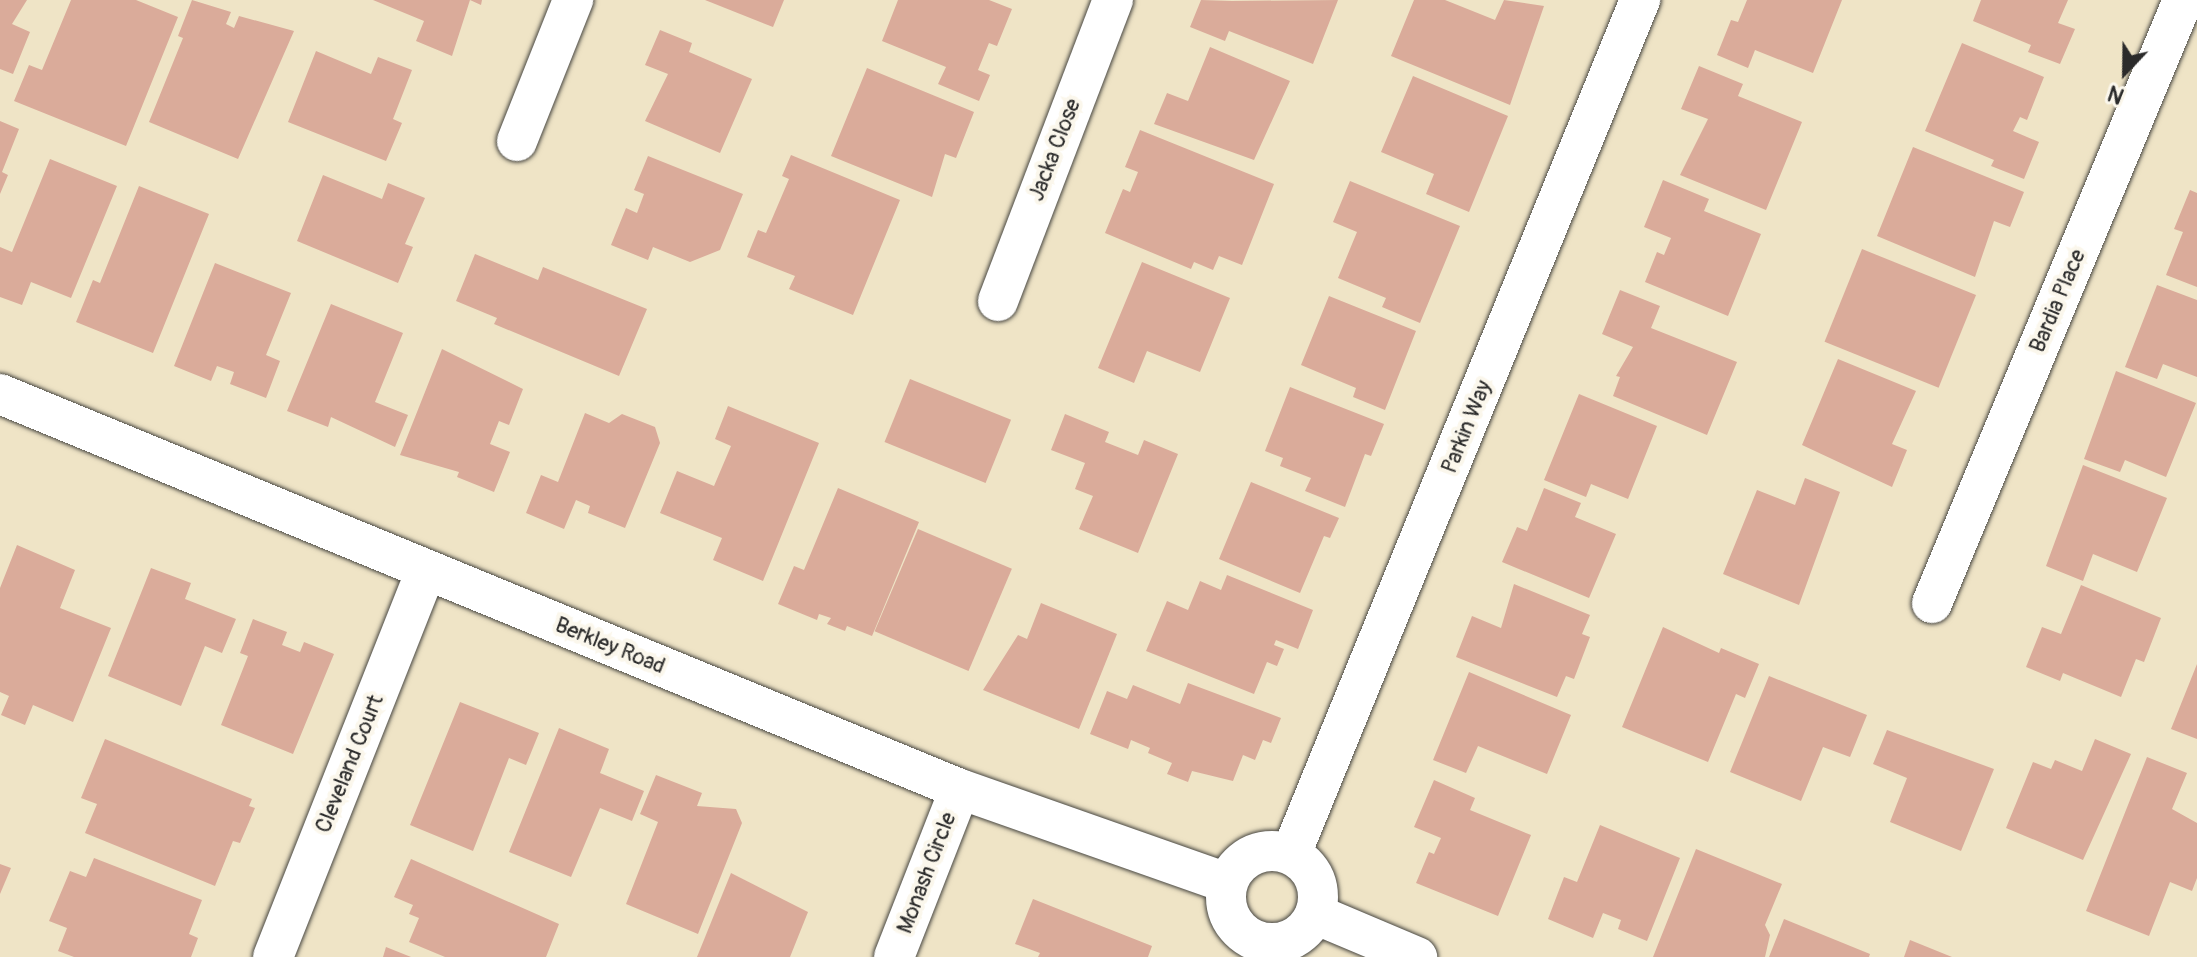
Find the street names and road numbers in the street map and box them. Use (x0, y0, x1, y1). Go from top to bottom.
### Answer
street label: Jacka Close (1023, 95, 1087, 205)
street label: Bardia Place (2024, 245, 2092, 357)
street label: Parkin Way (1436, 377, 1498, 477)
street label: Berkley Road (551, 612, 669, 680)
street label: Cleveland Court (310, 691, 390, 837)
street label: Monash Circle (892, 809, 962, 937)

